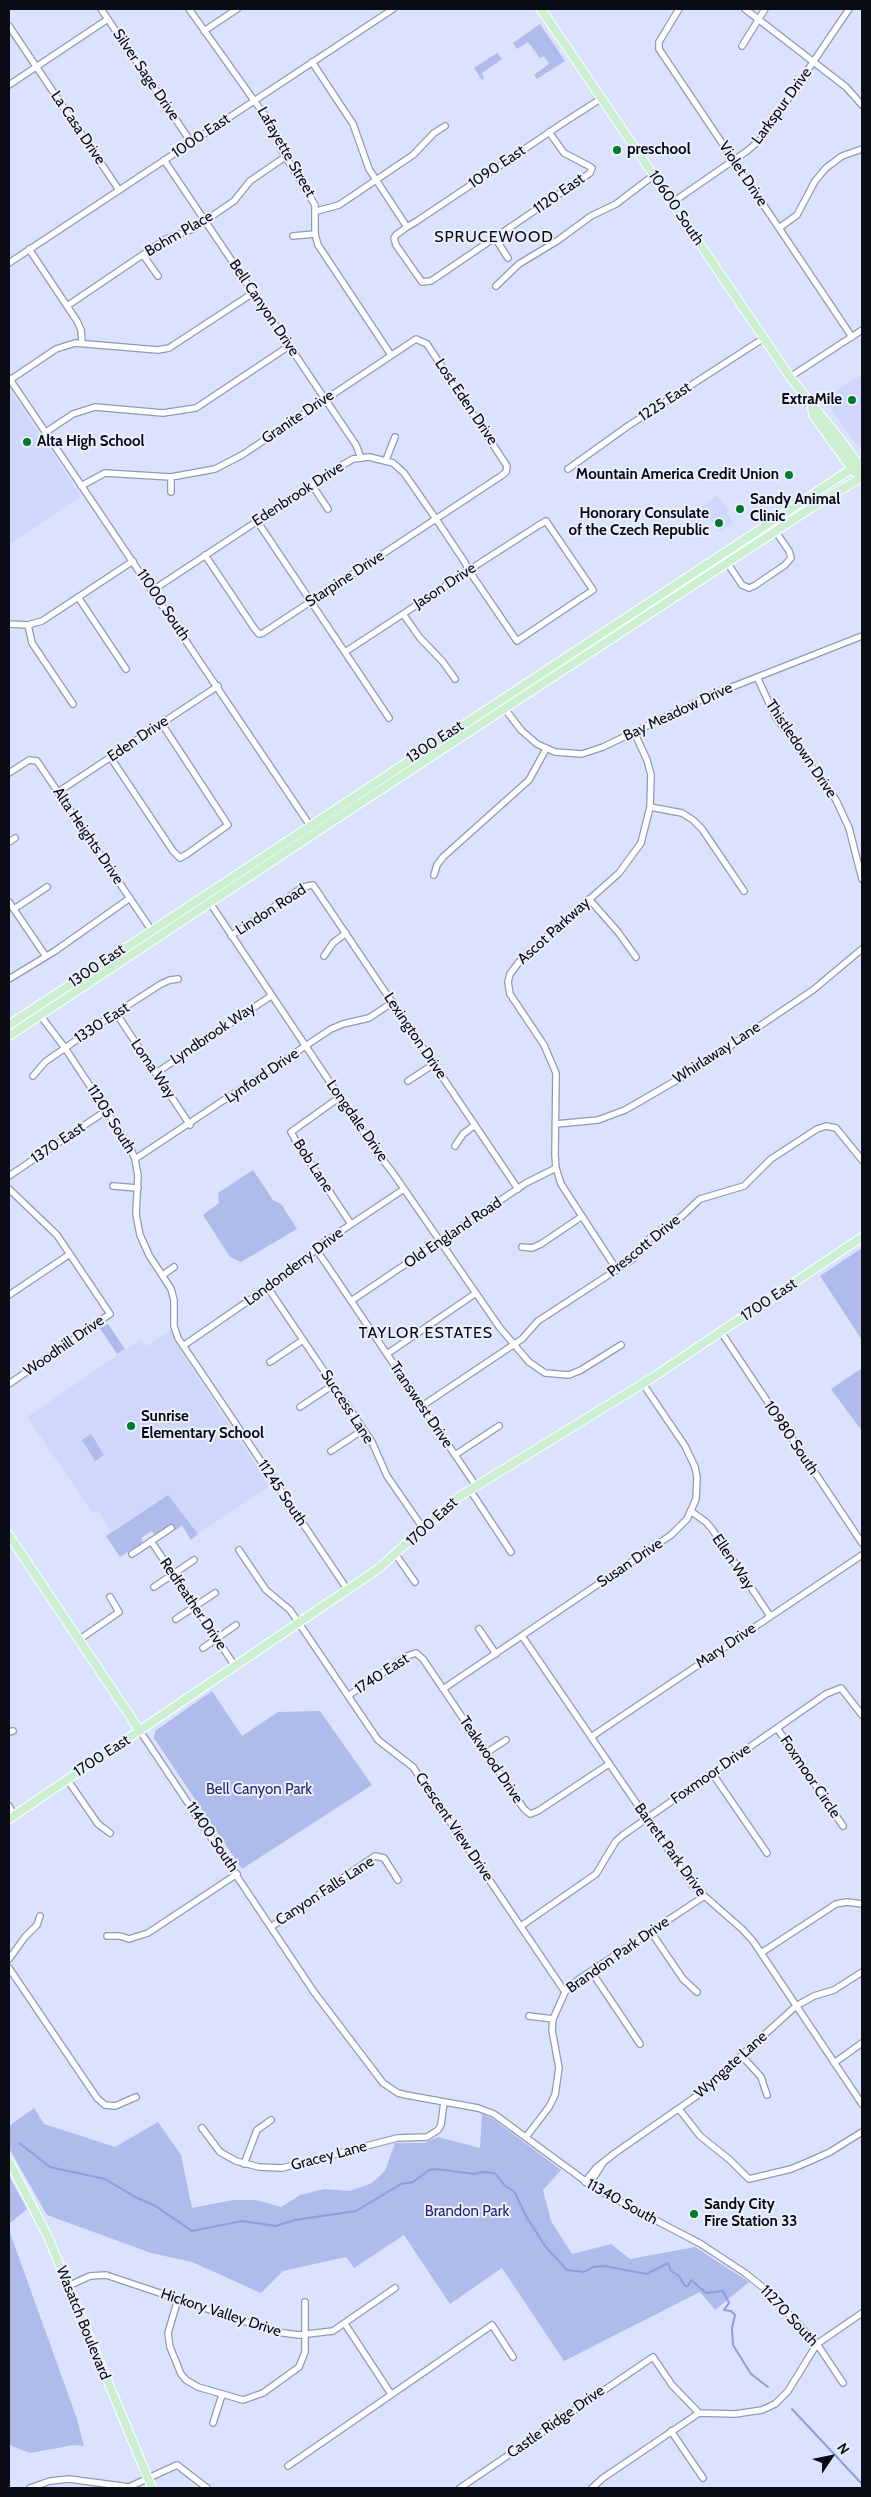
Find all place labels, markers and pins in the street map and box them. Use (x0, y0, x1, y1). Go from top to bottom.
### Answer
place label: preschool (627, 141, 691, 159)
marker: preschool (611, 144, 623, 156)
place label: ExtraMile (781, 391, 842, 409)
marker: ExtraMile (846, 394, 858, 406)
place label: Alta High School (37, 433, 145, 451)
marker: Alta High School (21, 436, 33, 448)
place label: Mountain America Credit Union (576, 466, 779, 484)
marker: Mountain America Credit Union (783, 469, 795, 481)
place label: Sandy Animal Clinic (750, 491, 840, 526)
marker: Sandy Animal Clinic (734, 503, 746, 515)
place label: Honorary Consulate of the Czech Republic (569, 505, 709, 540)
marker: Honorary Consulate of the Czech Republic (713, 517, 725, 529)
place label: Sunrise Elementary School (141, 1408, 264, 1443)
marker: Sunrise Elementary School (125, 1420, 137, 1432)
place label: Sandy City Fire Station 33 (704, 2196, 797, 2231)
marker: Sandy City Fire Station 33 (688, 2208, 700, 2220)

